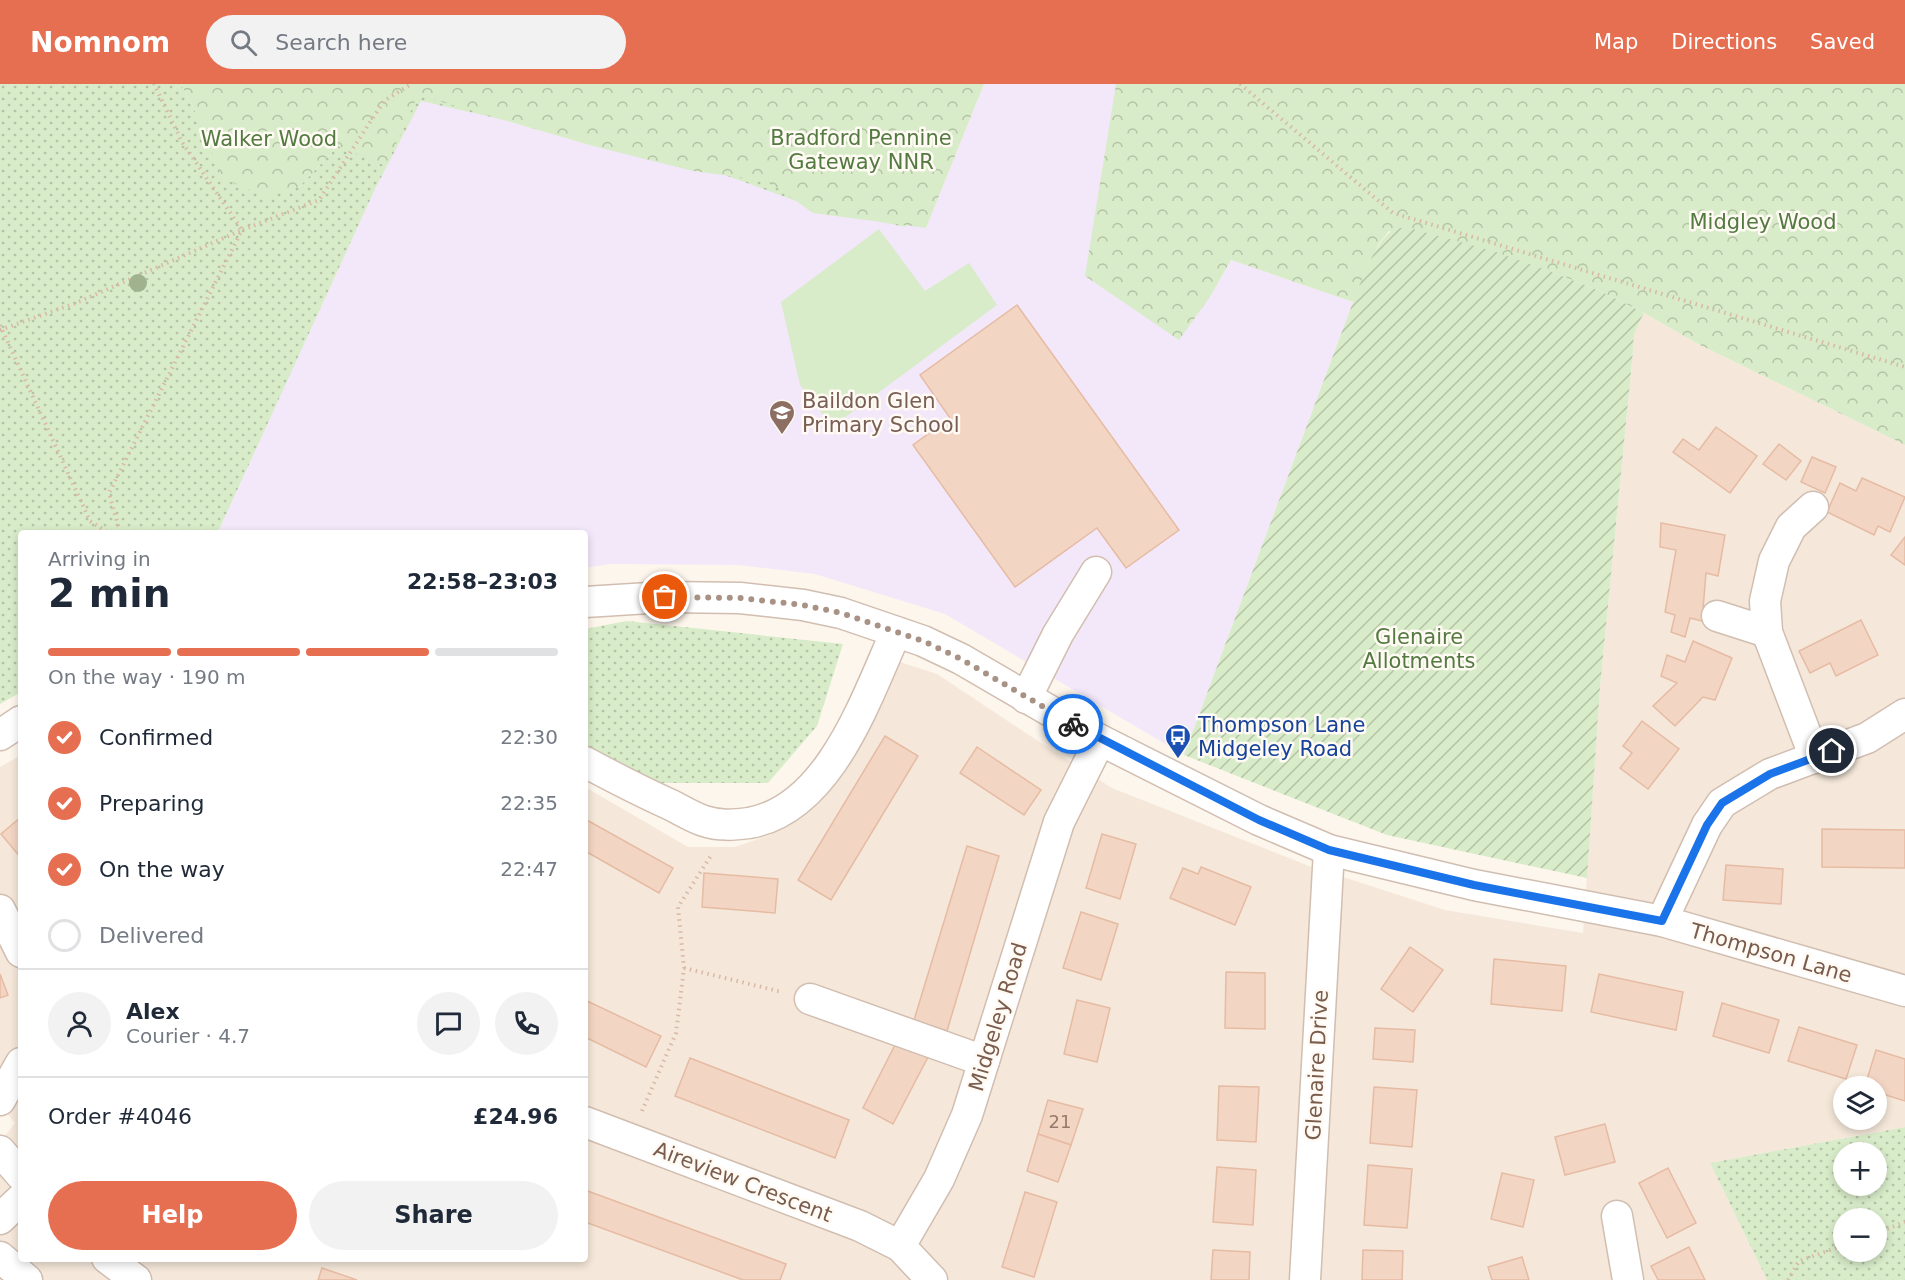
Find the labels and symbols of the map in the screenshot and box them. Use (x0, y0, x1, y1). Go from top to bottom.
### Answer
park label: Bradford Pennine Gateway NNR (770, 126, 952, 174)
park label: Walker Wood (201, 127, 337, 151)
park label: Midgley Wood (1689, 210, 1837, 234)
place label: Baildon Glen Primary School (802, 389, 960, 437)
school or university icon: Baildon Glen Primary School (767, 398, 797, 436)
pin (639, 571, 690, 622)
park label: Glenaire Allotments (1363, 625, 1475, 673)
courier (1043, 694, 1103, 754)
place label: Thompson Lane Midgeley Road (1197, 713, 1365, 761)
bus stop icon: Thompson Lane Midgeley Road (1163, 722, 1193, 760)
pin (1806, 725, 1857, 776)
street label: Thompson Lane (1686, 918, 1855, 988)
street label: Midgeley Road (964, 940, 1032, 1094)
street label: Glenaire Drive (1301, 989, 1333, 1141)
house number: 21 (1049, 1111, 1071, 1132)
street label: Aireview Crescent (650, 1137, 836, 1227)

